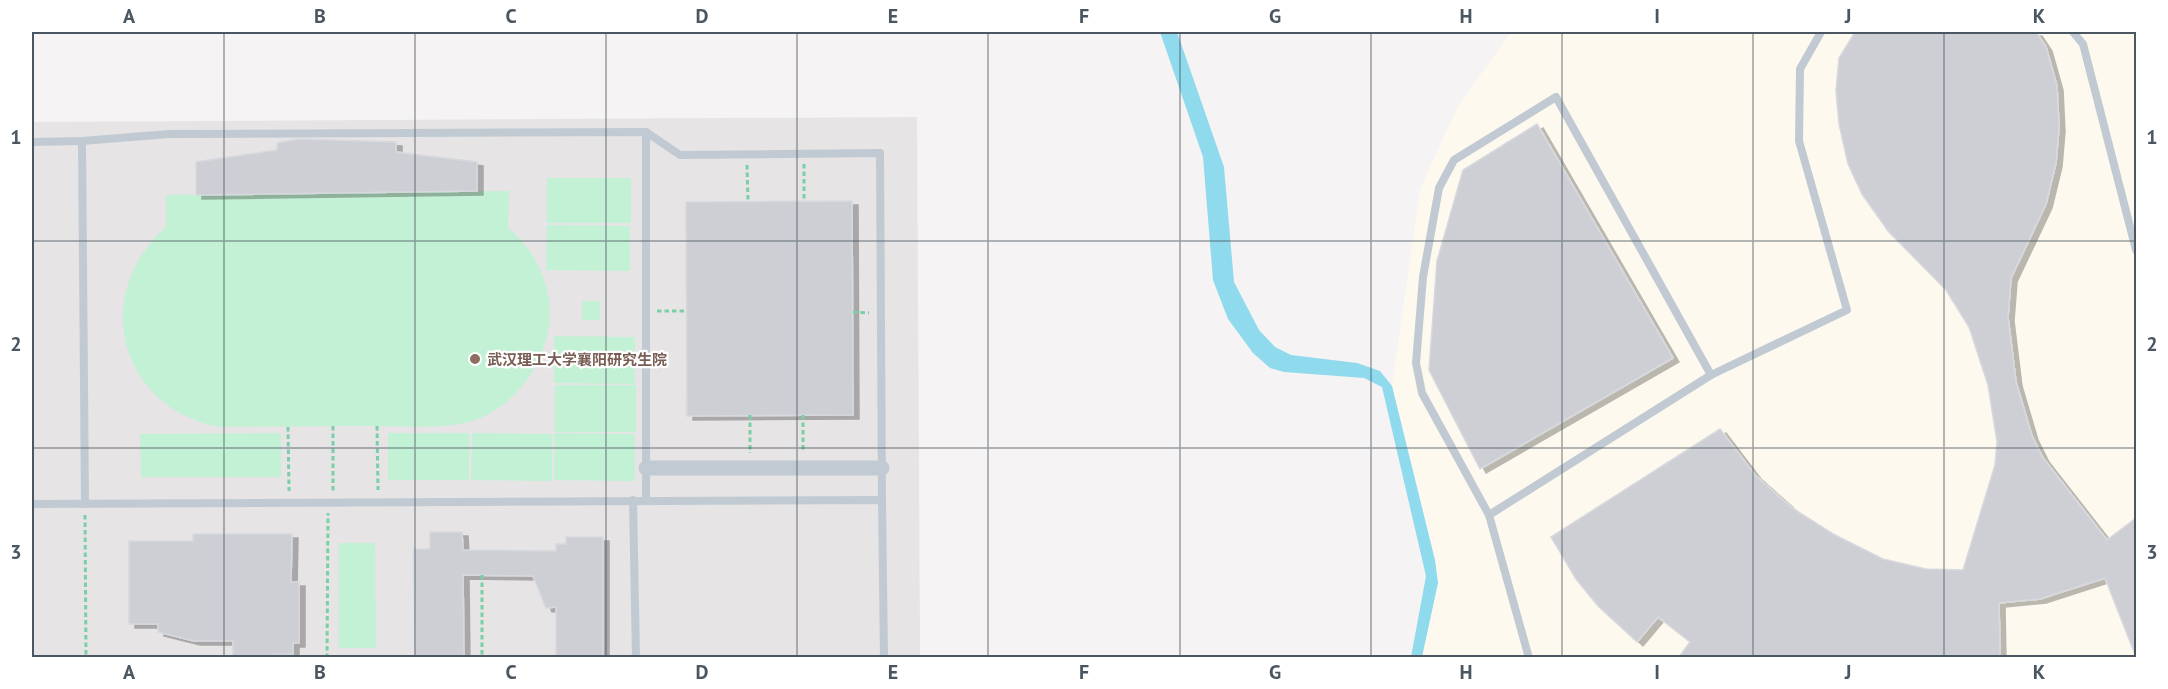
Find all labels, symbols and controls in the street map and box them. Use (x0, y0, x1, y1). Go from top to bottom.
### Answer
text: A (123, 3, 136, 29)
text: B (314, 3, 326, 29)
text: C (505, 3, 517, 29)
text: D (696, 3, 709, 29)
text: E (888, 3, 898, 29)
text: F (1079, 3, 1089, 29)
text: G (1269, 3, 1281, 29)
text: H (1459, 3, 1473, 29)
text: I (1654, 3, 1660, 29)
text: J (1844, 3, 1851, 29)
text: K (2033, 3, 2046, 29)
text: 1 (10, 124, 22, 150)
text: 1 (2146, 124, 2158, 150)
text: 2 (10, 331, 22, 357)
text: 2 (2146, 331, 2158, 357)
place label: 武汉理工大学襄阳研究生院 (487, 350, 667, 369)
marker: 武汉理工大学襄阳研究生院 (468, 352, 482, 366)
text: 3 (10, 539, 22, 565)
text: 3 (2146, 539, 2158, 565)
text: A (123, 659, 136, 685)
text: B (314, 659, 326, 685)
text: C (505, 659, 517, 685)
text: D (696, 659, 709, 685)
text: E (888, 659, 898, 685)
text: F (1079, 659, 1089, 685)
text: G (1269, 659, 1281, 685)
text: H (1459, 659, 1473, 685)
text: I (1654, 659, 1660, 685)
text: J (1844, 659, 1851, 685)
text: K (2033, 659, 2046, 685)

